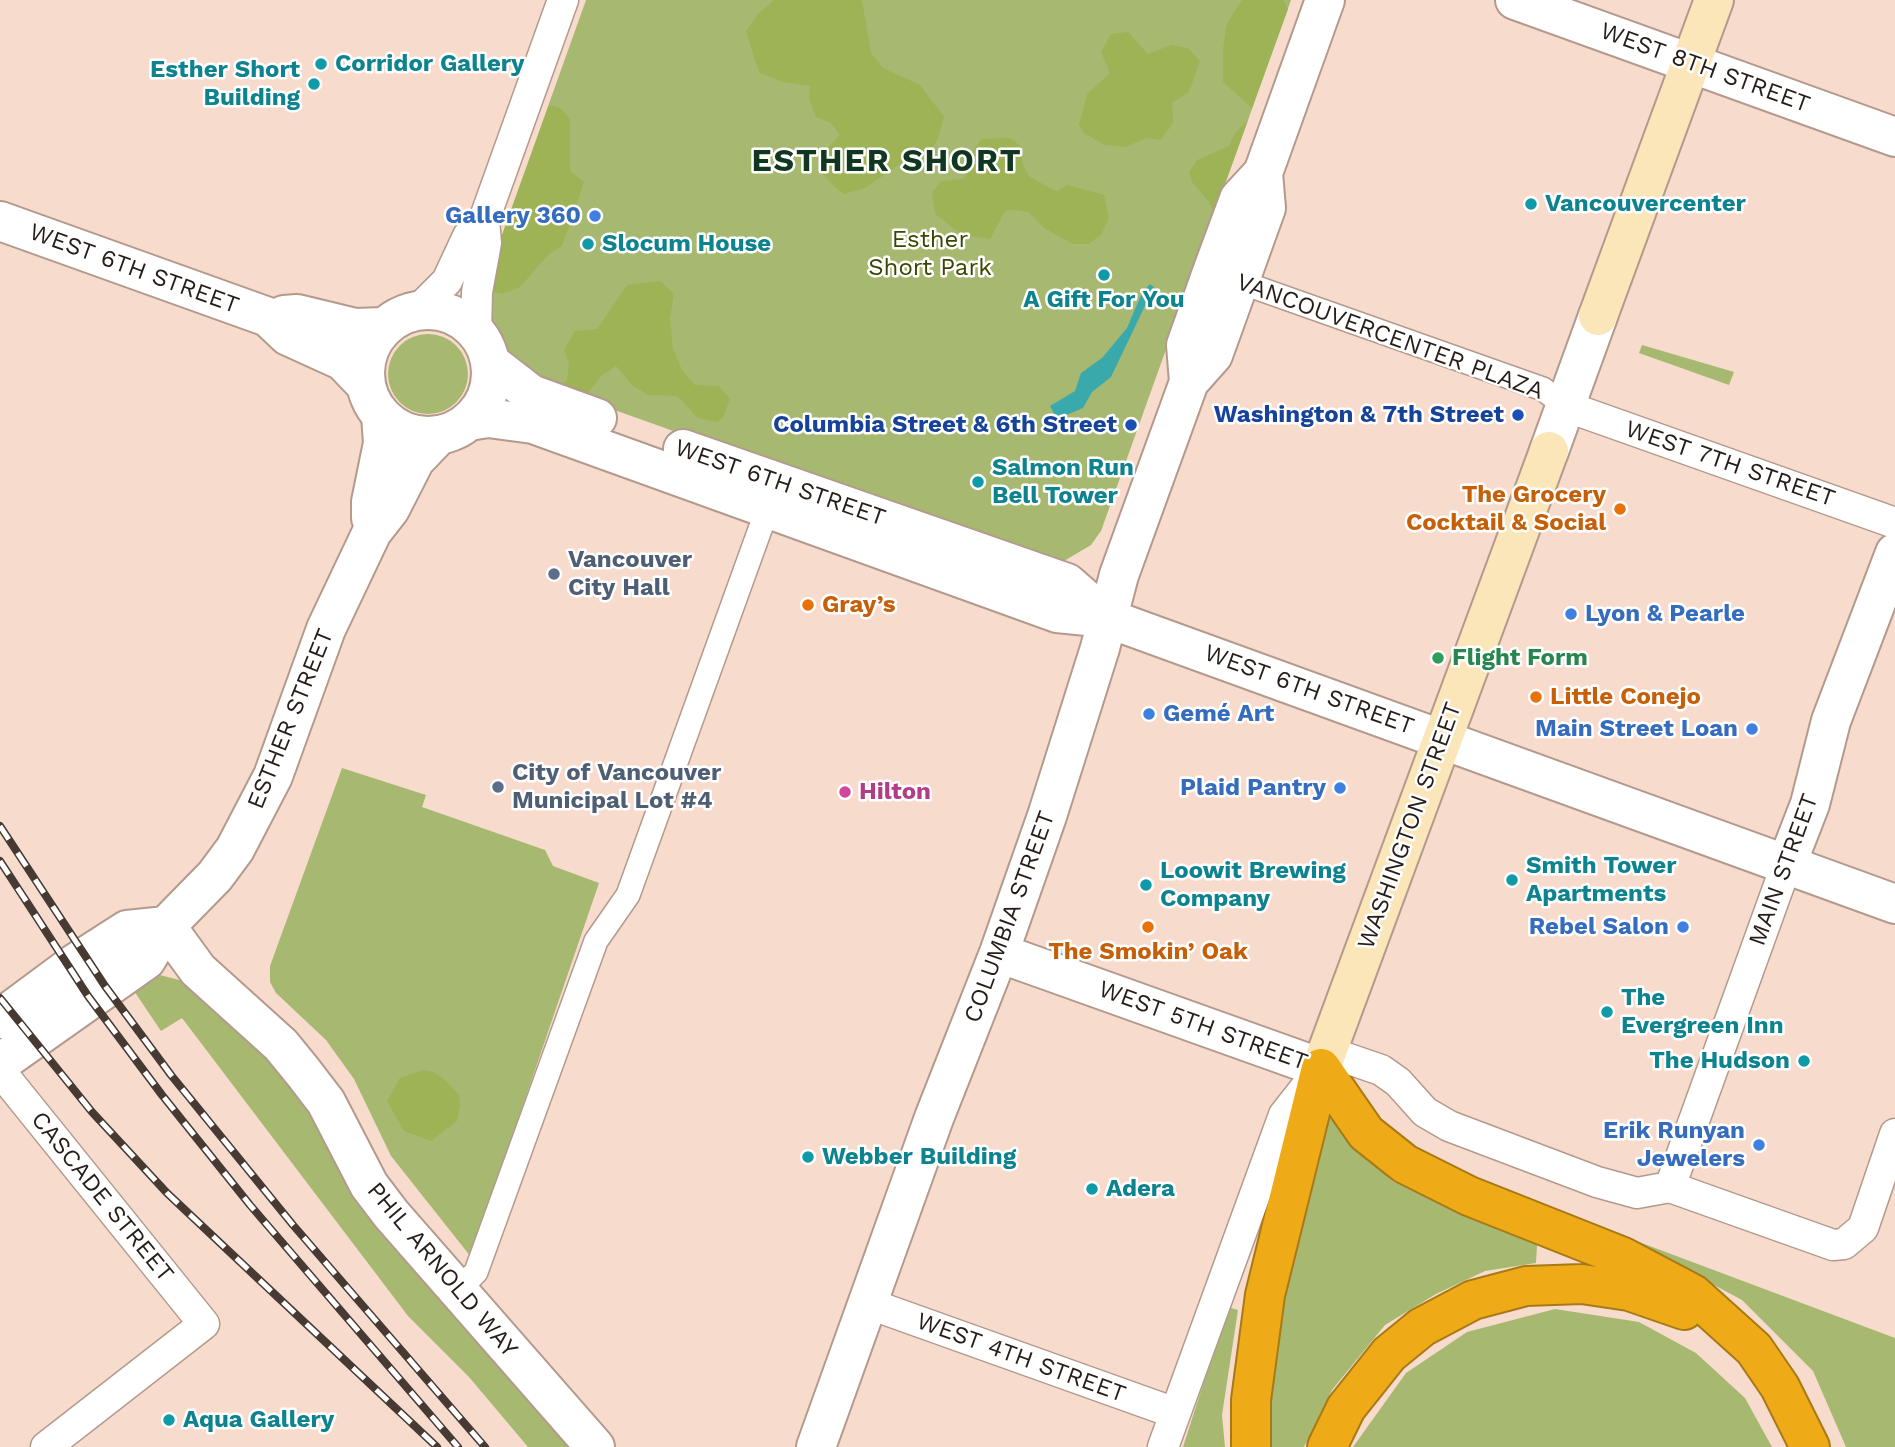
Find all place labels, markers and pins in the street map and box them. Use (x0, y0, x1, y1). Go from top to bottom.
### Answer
place label: Corridor Gallery (335, 50, 525, 78)
place label: Esther Short Building (150, 56, 300, 112)
marker: Corridor Gallery (313, 56, 329, 72)
marker: Esther Short Building (306, 76, 322, 92)
place label: Vancouvercenter (1545, 190, 1746, 218)
marker: Vancouvercenter (1523, 196, 1539, 212)
place label: Gallery 360 (445, 202, 581, 230)
marker: Gallery 360 (587, 208, 603, 224)
place label: Slocum House (602, 230, 771, 258)
marker: Slocum House (580, 236, 596, 252)
marker: A Gift For You (1096, 267, 1112, 283)
place label: A Gift For You (1023, 286, 1185, 314)
place label: Washington & 7th Street (1214, 401, 1504, 429)
marker: Washington & 7th Street (1510, 407, 1526, 423)
place label: Columbia Street & 6th Street (773, 411, 1117, 439)
marker: Columbia Street & 6th Street (1123, 417, 1139, 433)
place label: Salmon Run Bell Tower (992, 454, 1134, 510)
marker: Salmon Run Bell Tower (970, 474, 986, 490)
place label: The Grocery Cocktail & Social (1406, 481, 1606, 537)
marker: The Grocery Cocktail & Social (1612, 501, 1628, 517)
place label: Vancouver City Hall (568, 546, 692, 602)
marker: Vancouver City Hall (546, 566, 562, 582)
place label: Gray’s (822, 591, 895, 619)
marker: Gray’s (800, 597, 816, 613)
place label: Lyon & Pearle (1585, 600, 1745, 628)
marker: Lyon & Pearle (1563, 606, 1579, 622)
place label: Flight Form (1452, 644, 1588, 672)
marker: Flight Form (1430, 650, 1446, 666)
place label: Little Conejo (1550, 683, 1701, 711)
marker: Little Conejo (1528, 689, 1544, 705)
place label: Gemé Art (1163, 700, 1274, 728)
marker: Gemé Art (1141, 706, 1157, 722)
place label: Main Street Loan (1535, 715, 1738, 743)
marker: Main Street Loan (1744, 721, 1760, 737)
place label: City of Vancouver Municipal Lot #4 (512, 759, 721, 815)
place label: Plaid Pantry (1180, 774, 1326, 802)
place label: Hilton (859, 778, 931, 806)
marker: City of Vancouver Municipal Lot #4 (490, 779, 506, 795)
marker: Plaid Pantry (1332, 780, 1348, 796)
marker: Hilton (837, 784, 853, 800)
place label: Smith Tower Apartments (1526, 852, 1677, 908)
place label: Loowit Brewing Company (1160, 857, 1346, 913)
marker: Smith Tower Apartments (1504, 872, 1520, 888)
marker: Loowit Brewing Company (1138, 877, 1154, 893)
place label: Rebel Salon (1529, 913, 1669, 941)
marker: The Smokin’ Oak (1140, 919, 1156, 935)
marker: Rebel Salon (1675, 919, 1691, 935)
place label: The Smokin’ Oak (1048, 938, 1248, 966)
place label: The Evergreen Inn (1621, 984, 1784, 1040)
marker: The Evergreen Inn (1599, 1004, 1615, 1020)
place label: The Hudson (1649, 1047, 1790, 1075)
marker: The Hudson (1796, 1053, 1812, 1069)
place label: Erik Runyan Jewelers (1603, 1117, 1745, 1173)
marker: Erik Runyan Jewelers (1751, 1137, 1767, 1153)
place label: Webber Building (822, 1143, 1016, 1171)
marker: Webber Building (800, 1149, 816, 1165)
place label: Adera (1106, 1175, 1175, 1203)
marker: Adera (1084, 1181, 1100, 1197)
place label: Aqua Gallery (183, 1406, 334, 1434)
marker: Aqua Gallery (161, 1412, 177, 1428)

